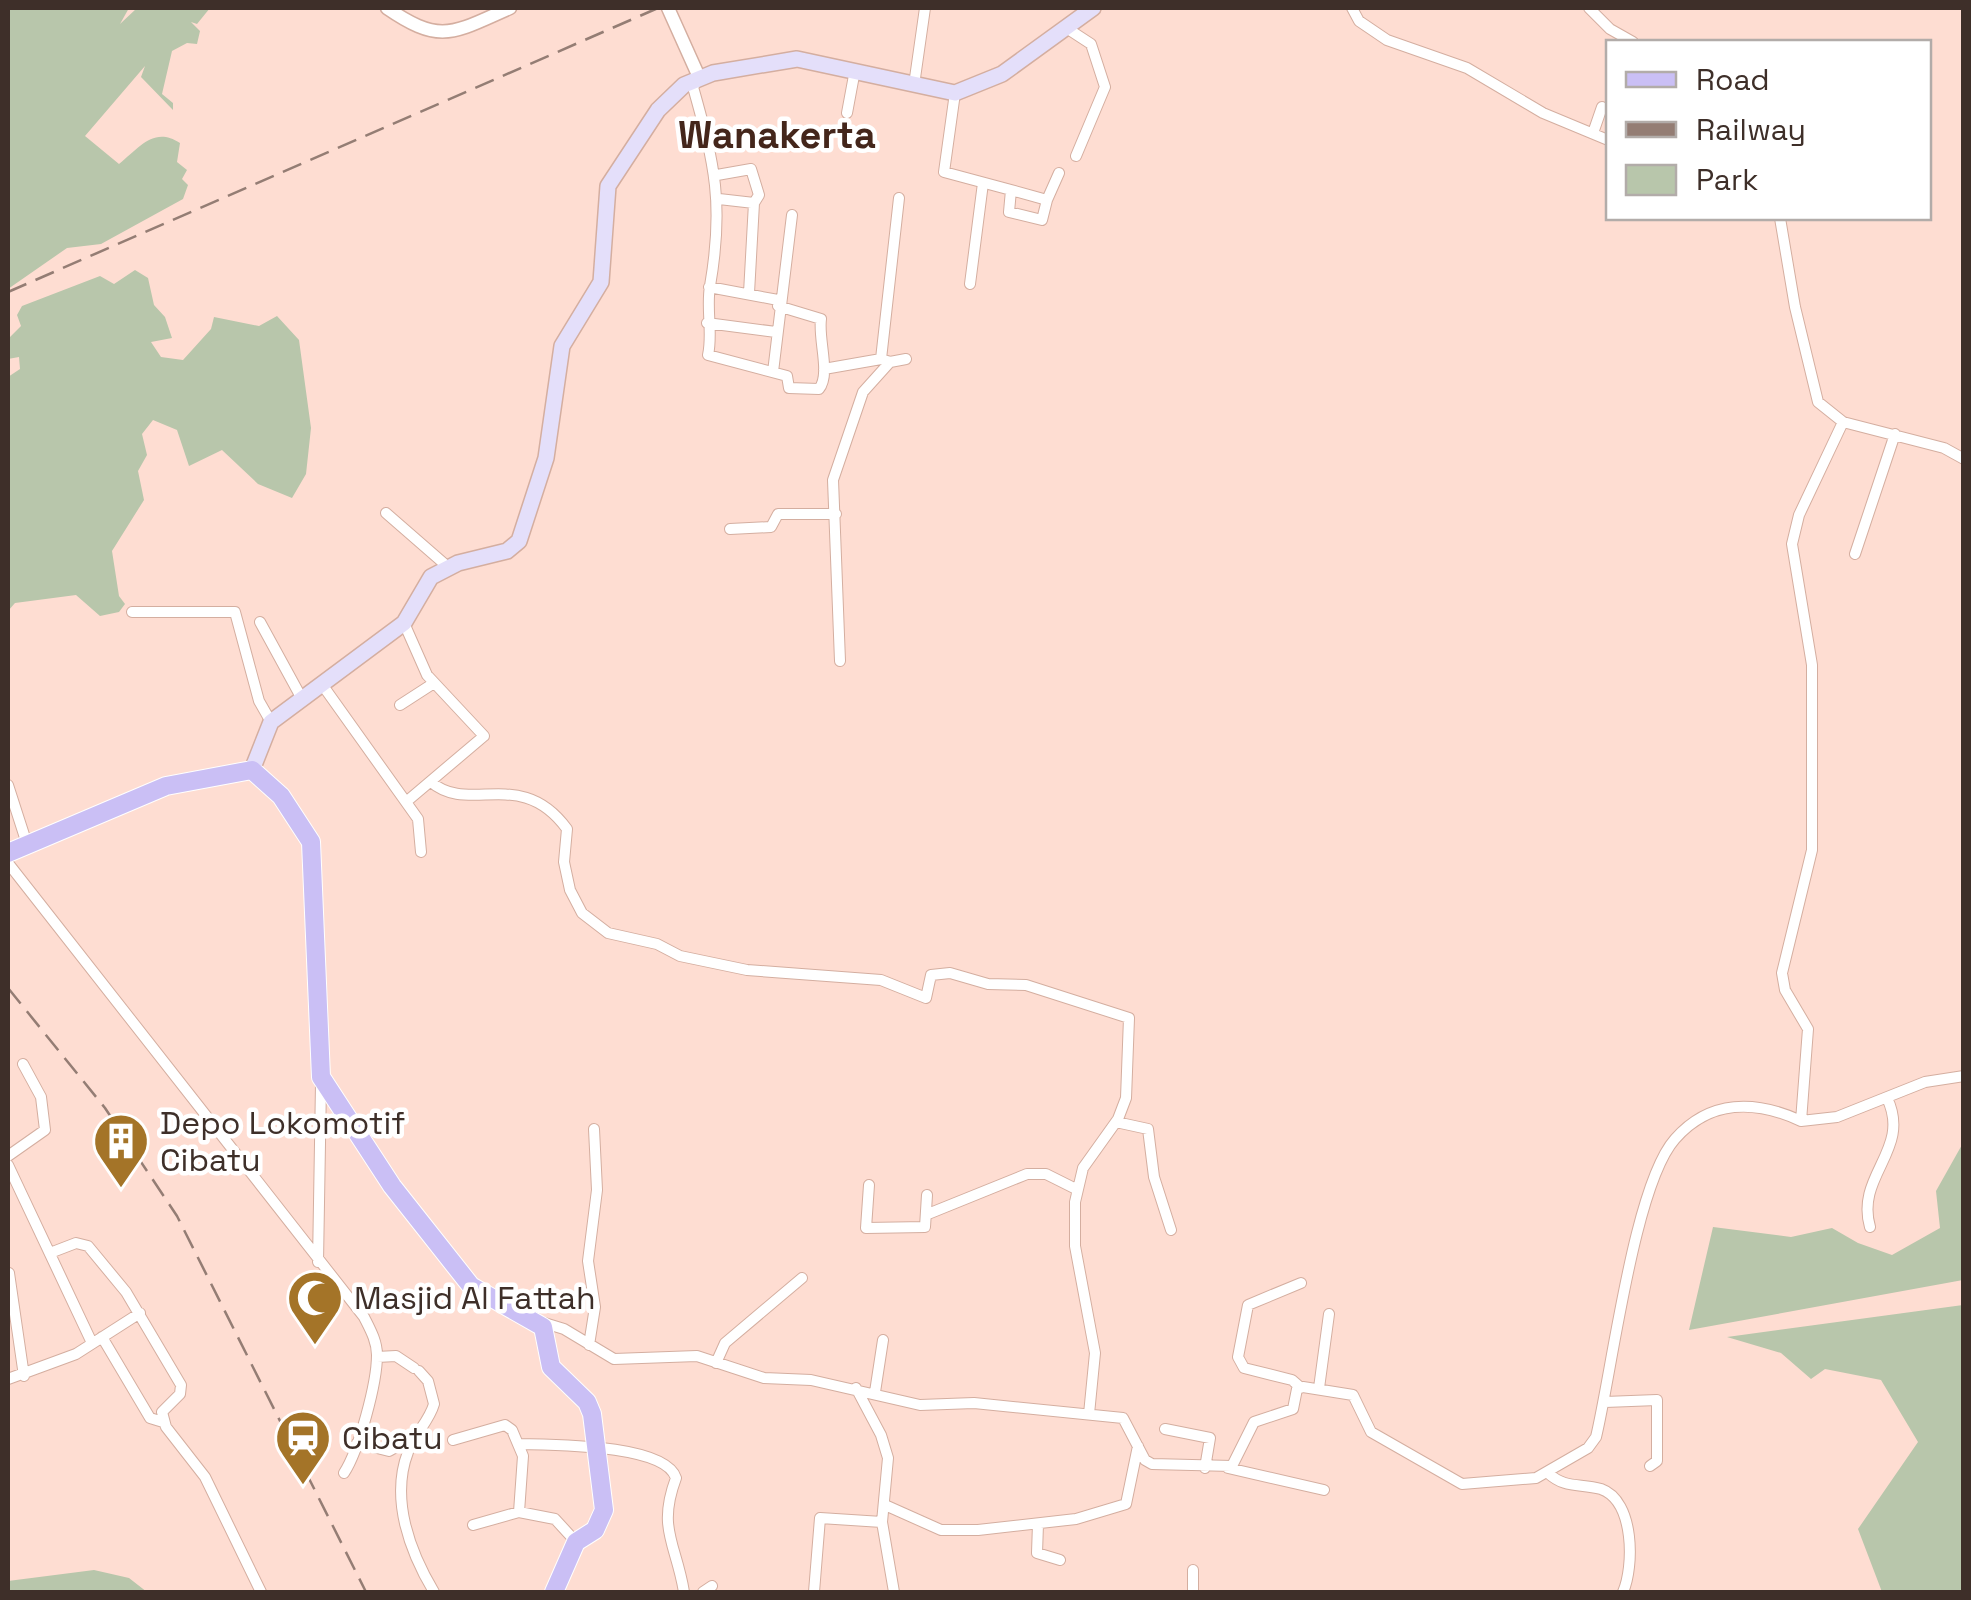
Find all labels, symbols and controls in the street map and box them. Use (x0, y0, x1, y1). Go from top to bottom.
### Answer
legend (1606, 40, 1931, 220)
text: Road (1696, 60, 1770, 99)
text: Railway (1696, 110, 1806, 149)
district label: Wanakerta (678, 111, 876, 159)
text: Park (1696, 160, 1758, 199)
place label: Depo Lokomotif Cibatu (160, 1103, 405, 1180)
building icon: Depo Lokomotif Cibatu (91, 1111, 151, 1190)
mosque icon: Masjid Al Fattah (285, 1268, 345, 1347)
place label: Masjid Al Fattah (354, 1278, 596, 1318)
station icon: Cibatu (273, 1408, 333, 1487)
place label: Cibatu (342, 1418, 443, 1458)

